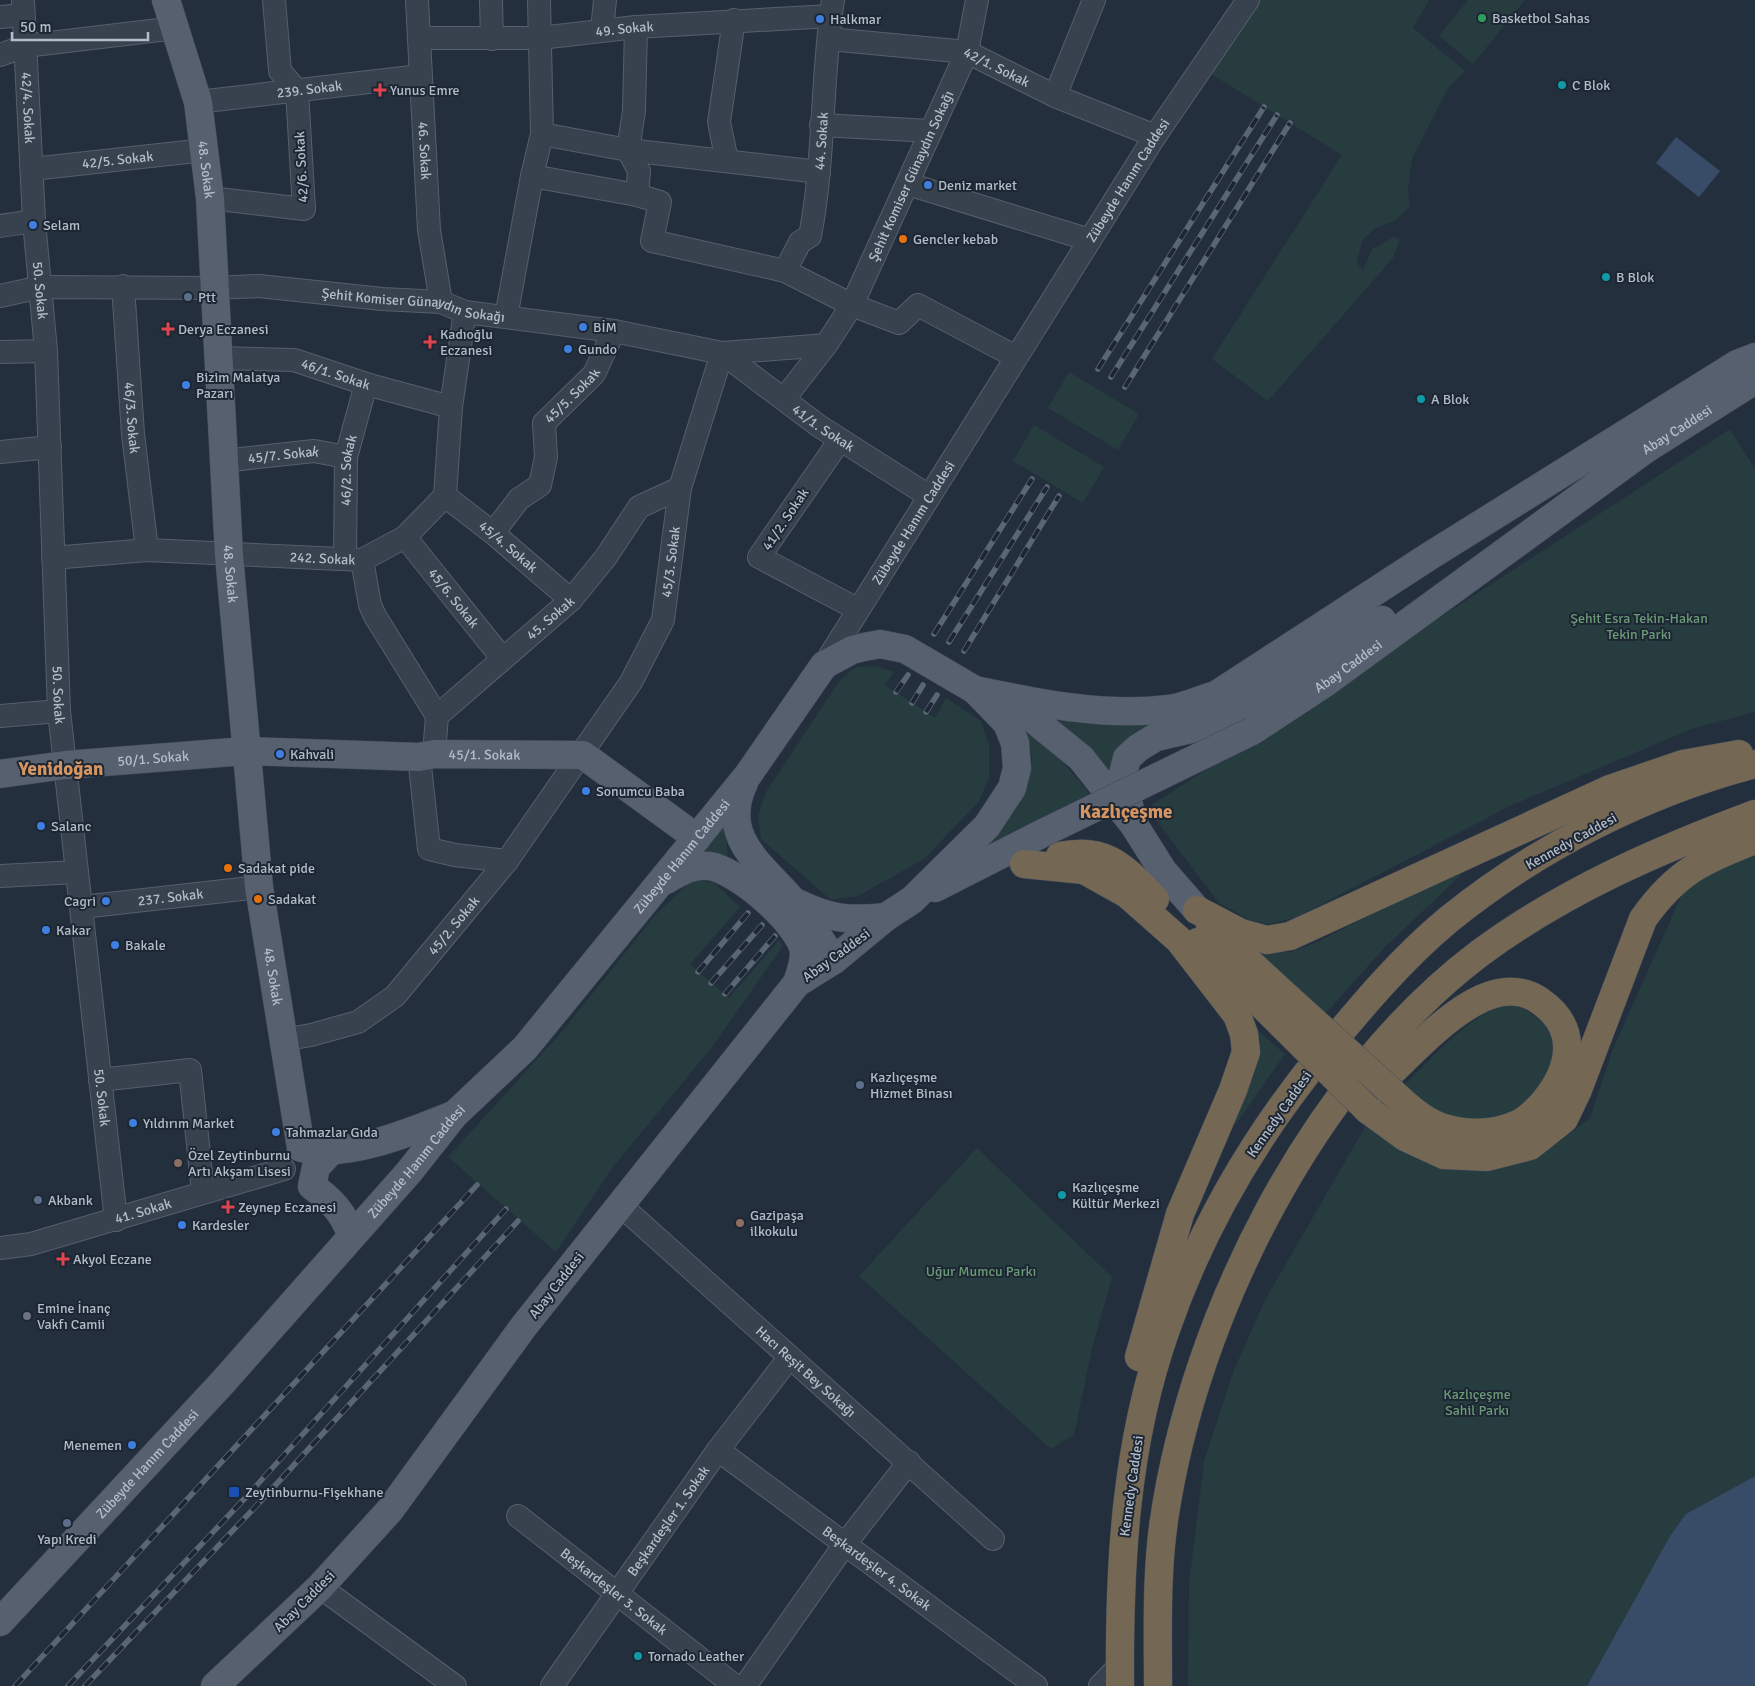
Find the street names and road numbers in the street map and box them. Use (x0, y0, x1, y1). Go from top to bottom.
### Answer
street label: 49. Sokak (595, 18, 654, 41)
street label: 42/1. Sokak (961, 44, 1032, 91)
street label: 42/4. Sokak (18, 72, 38, 144)
street label: 239. Sokak (276, 77, 343, 102)
street label: Şehit Komiser Günaydın Sokağı (865, 88, 957, 264)
street label: 44. Sokak (811, 112, 832, 171)
street label: Zübeyde Hanım Caddesi (1083, 115, 1173, 245)
street label: 46. Sokak (414, 121, 434, 180)
street label: 42/6. Sokak (291, 131, 312, 203)
street label: 48. Sokak (194, 140, 218, 200)
street label: 42/5. Sokak (81, 148, 154, 172)
street label: 50. Sokak (29, 261, 51, 320)
street label: Şehit Komiser Günaydın Sokağı (321, 285, 506, 326)
street label: 46/1. Sokak (299, 355, 372, 394)
street label: 45/5. Sokak (541, 366, 604, 427)
street label: 46/3. Sokak (121, 381, 143, 454)
street label: 41/1. Sokak (789, 401, 857, 455)
street label: Abay Caddesi (1639, 401, 1715, 458)
street label: 46/2. Sokak (338, 433, 361, 506)
street label: 45/7. Sokak (247, 443, 321, 467)
street label: Zübeyde Hanım Caddesi (868, 458, 959, 588)
street label: 41/2. Sokak (758, 485, 812, 554)
street label: 45/4. Sokak (475, 517, 541, 576)
street label: 45/3. Sokak (658, 525, 684, 598)
street label: 48. Sokak (219, 544, 241, 604)
street label: 242. Sokak (289, 549, 356, 569)
street label: 45/6. Sokak (424, 565, 482, 631)
street label: 45. Sokak (523, 593, 578, 644)
street label: Abay Caddesi (1311, 636, 1386, 697)
street label: 50. Sokak (48, 666, 68, 725)
street label: 45/1. Sokak (449, 746, 520, 764)
street label: 50/1. Sokak (117, 747, 190, 770)
street label: Zübeyde Hanım Caddesi (630, 796, 734, 917)
street label: Kennedy Caddesi (1523, 809, 1620, 874)
street label: 237. Sokak (137, 885, 204, 910)
street label: 45/2. Sokak (424, 893, 483, 959)
street label: Abay Caddesi (799, 925, 874, 986)
street label: 48. Sokak (260, 946, 286, 1006)
street label: 50. Sokak (90, 1068, 113, 1127)
street label: Kennedy Caddesi (1243, 1068, 1316, 1161)
street label: Zübeyde Hanım Caddesi (364, 1101, 469, 1222)
street label: 41. Sokak (113, 1195, 173, 1228)
street label: Abay Caddesi (525, 1249, 588, 1322)
street label: Hacı Reşit Bey Sokağı (752, 1323, 859, 1421)
street label: Zübeyde Hanım Caddesi (93, 1406, 202, 1522)
street label: Kennedy Caddesi (1116, 1435, 1147, 1538)
street label: Beşkardeşler 1. Sokak (624, 1463, 713, 1580)
street label: Beşkardeşler 4. Sokak (819, 1522, 934, 1614)
street label: Beşkardeşler 3. Sokak (557, 1544, 671, 1639)
street label: Abay Caddesi (270, 1567, 339, 1636)

